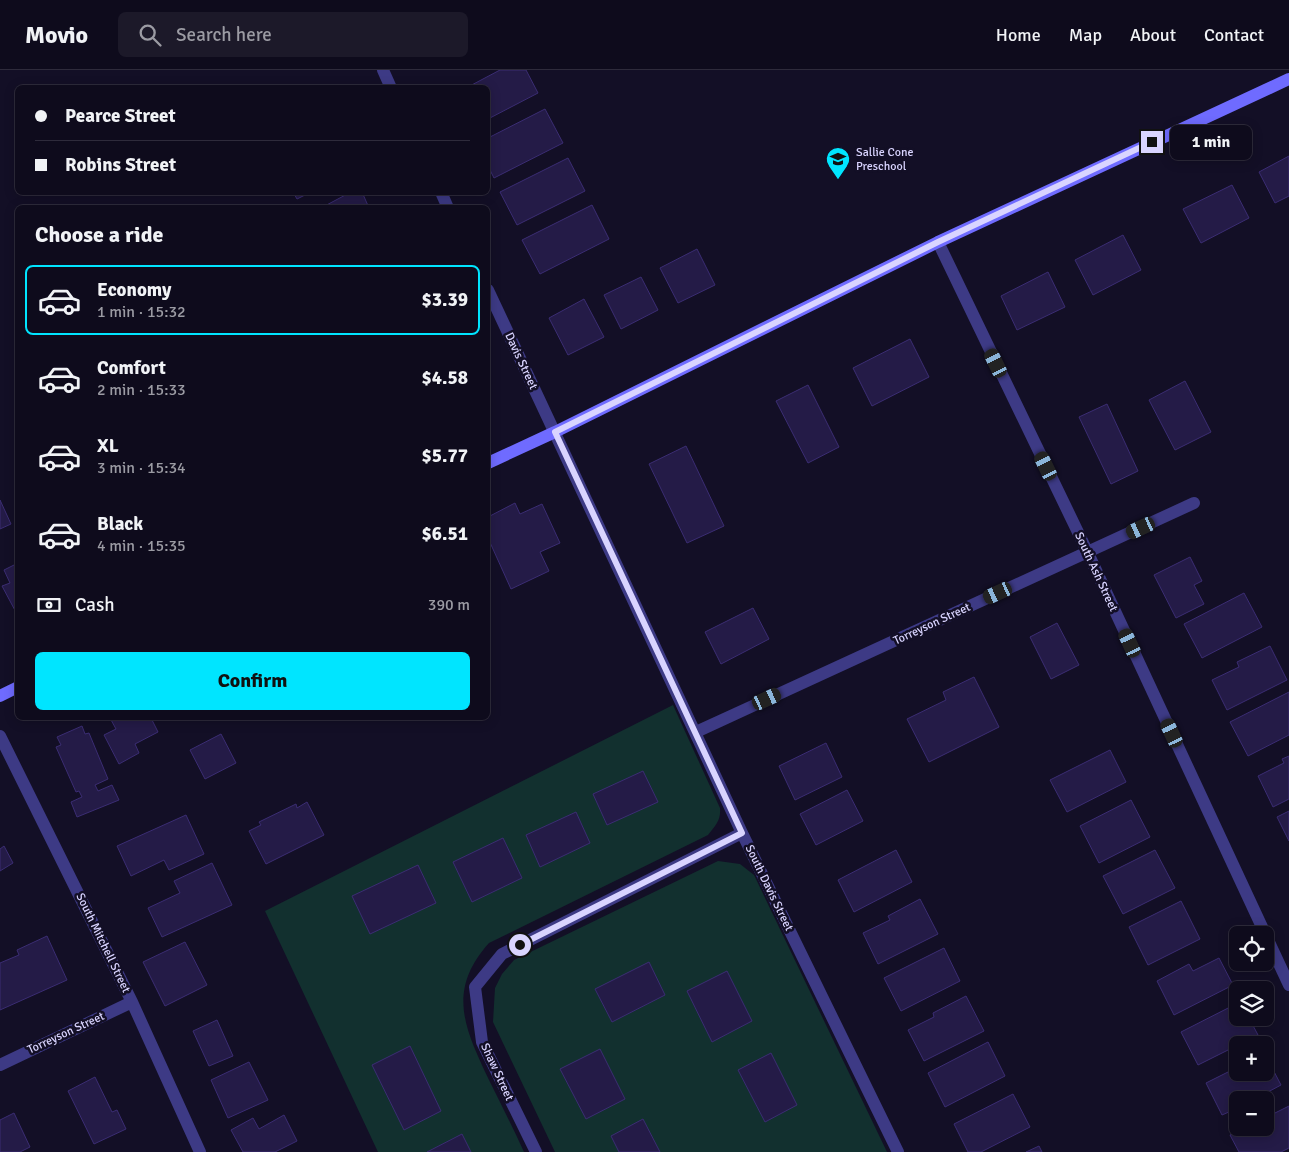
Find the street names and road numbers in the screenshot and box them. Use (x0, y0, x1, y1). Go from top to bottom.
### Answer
street label: Davis Street (501, 330, 541, 392)
street label: South Ash Street (1071, 530, 1121, 614)
street label: Torreyson Street (891, 600, 973, 648)
street label: South Davis Street (742, 842, 796, 934)
street label: South Mitchell Street (72, 891, 134, 995)
street label: Torreyson Street (25, 1009, 107, 1057)
street label: Shaw Street (477, 1041, 517, 1103)

